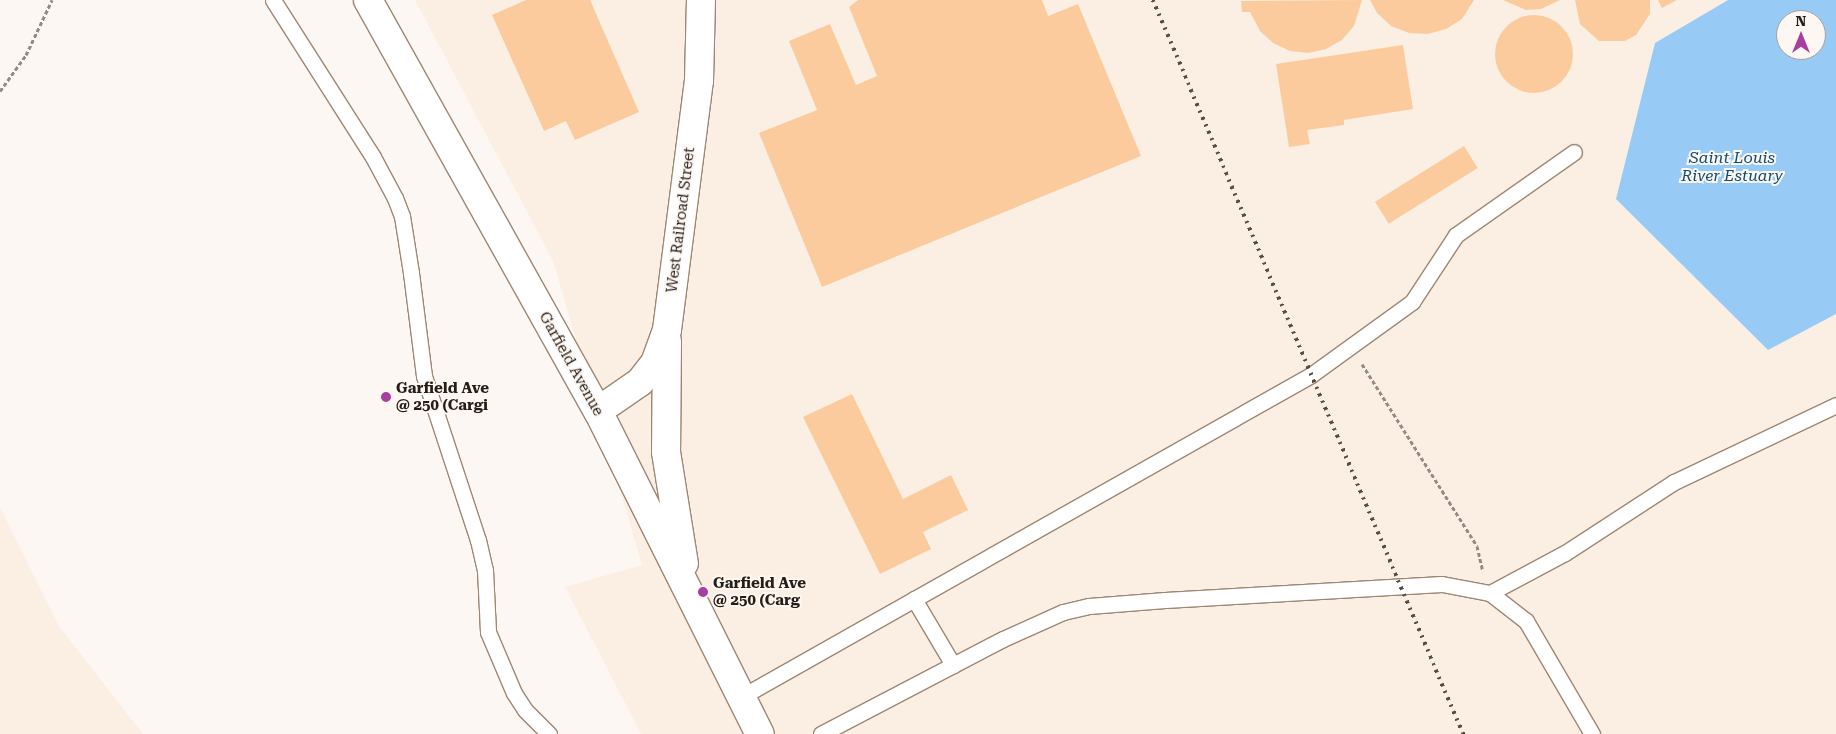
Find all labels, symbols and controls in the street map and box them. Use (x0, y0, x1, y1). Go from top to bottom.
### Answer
north arrow (1776, 10, 1826, 60)
text: N (1796, 13, 1806, 29)
street label: West Railroad Street (663, 146, 699, 294)
water label: Saint Louis River Estuary (1681, 148, 1783, 186)
street label: Garfield Avenue (535, 309, 607, 419)
place label: Garfield Ave @ 250 (Cargi (396, 379, 489, 414)
marker: Garfield Ave @ 250 (Cargi (380, 391, 392, 403)
place label: Garfield Ave @ 250 (Carg (713, 574, 806, 609)
marker: Garfield Ave @ 250 (Carg (697, 586, 709, 598)

